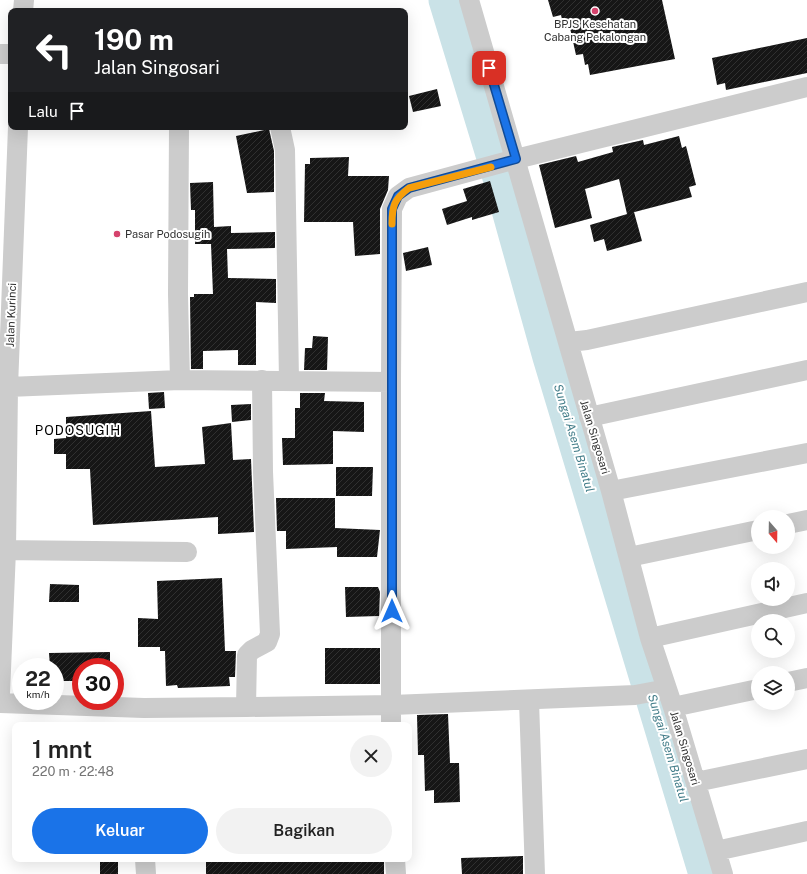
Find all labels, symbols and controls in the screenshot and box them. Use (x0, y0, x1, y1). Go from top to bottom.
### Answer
marker: BPJS Kesehatan Cabang Pekalongan (590, 6, 600, 16)
place label: BPJS Kesehatan Cabang Pekalongan (544, 18, 646, 43)
text: 190 m (94, 23, 174, 56)
icon: left (28, 24, 80, 76)
pin (472, 51, 506, 85)
text: Jalan Singosari (94, 57, 220, 78)
icon: arrive (478, 57, 500, 79)
icon: arrive (66, 100, 88, 122)
text: Lalu (28, 103, 58, 120)
place label: Pasar Podosugih (125, 228, 210, 240)
marker: Pasar Podosugih (112, 229, 122, 239)
street label: Jalan Kurinci (4, 283, 18, 347)
water label: Sungai Asem Binatul (551, 382, 597, 494)
street label: Jalan Singosari (578, 399, 612, 475)
district label: PODOSUGIH (35, 423, 121, 438)
north arrow (751, 510, 795, 554)
map controls (751, 510, 795, 710)
button: sound (751, 562, 795, 606)
position arrow (371, 590, 413, 632)
button: search (751, 614, 795, 658)
speed limit sign: 30 (72, 658, 124, 710)
button: layers (751, 666, 795, 710)
text: 22 (25, 667, 51, 691)
text: km/h (26, 688, 50, 700)
water label: Sungai Asem Binatul (645, 692, 691, 804)
street label: Jalan Singosari (668, 710, 702, 786)
text: 1 mnt (32, 735, 92, 763)
button: close (350, 735, 392, 777)
text: 220 m · 22:48 (32, 764, 114, 779)
button: Keluar (32, 808, 208, 854)
button: Bagikan (216, 808, 392, 854)

